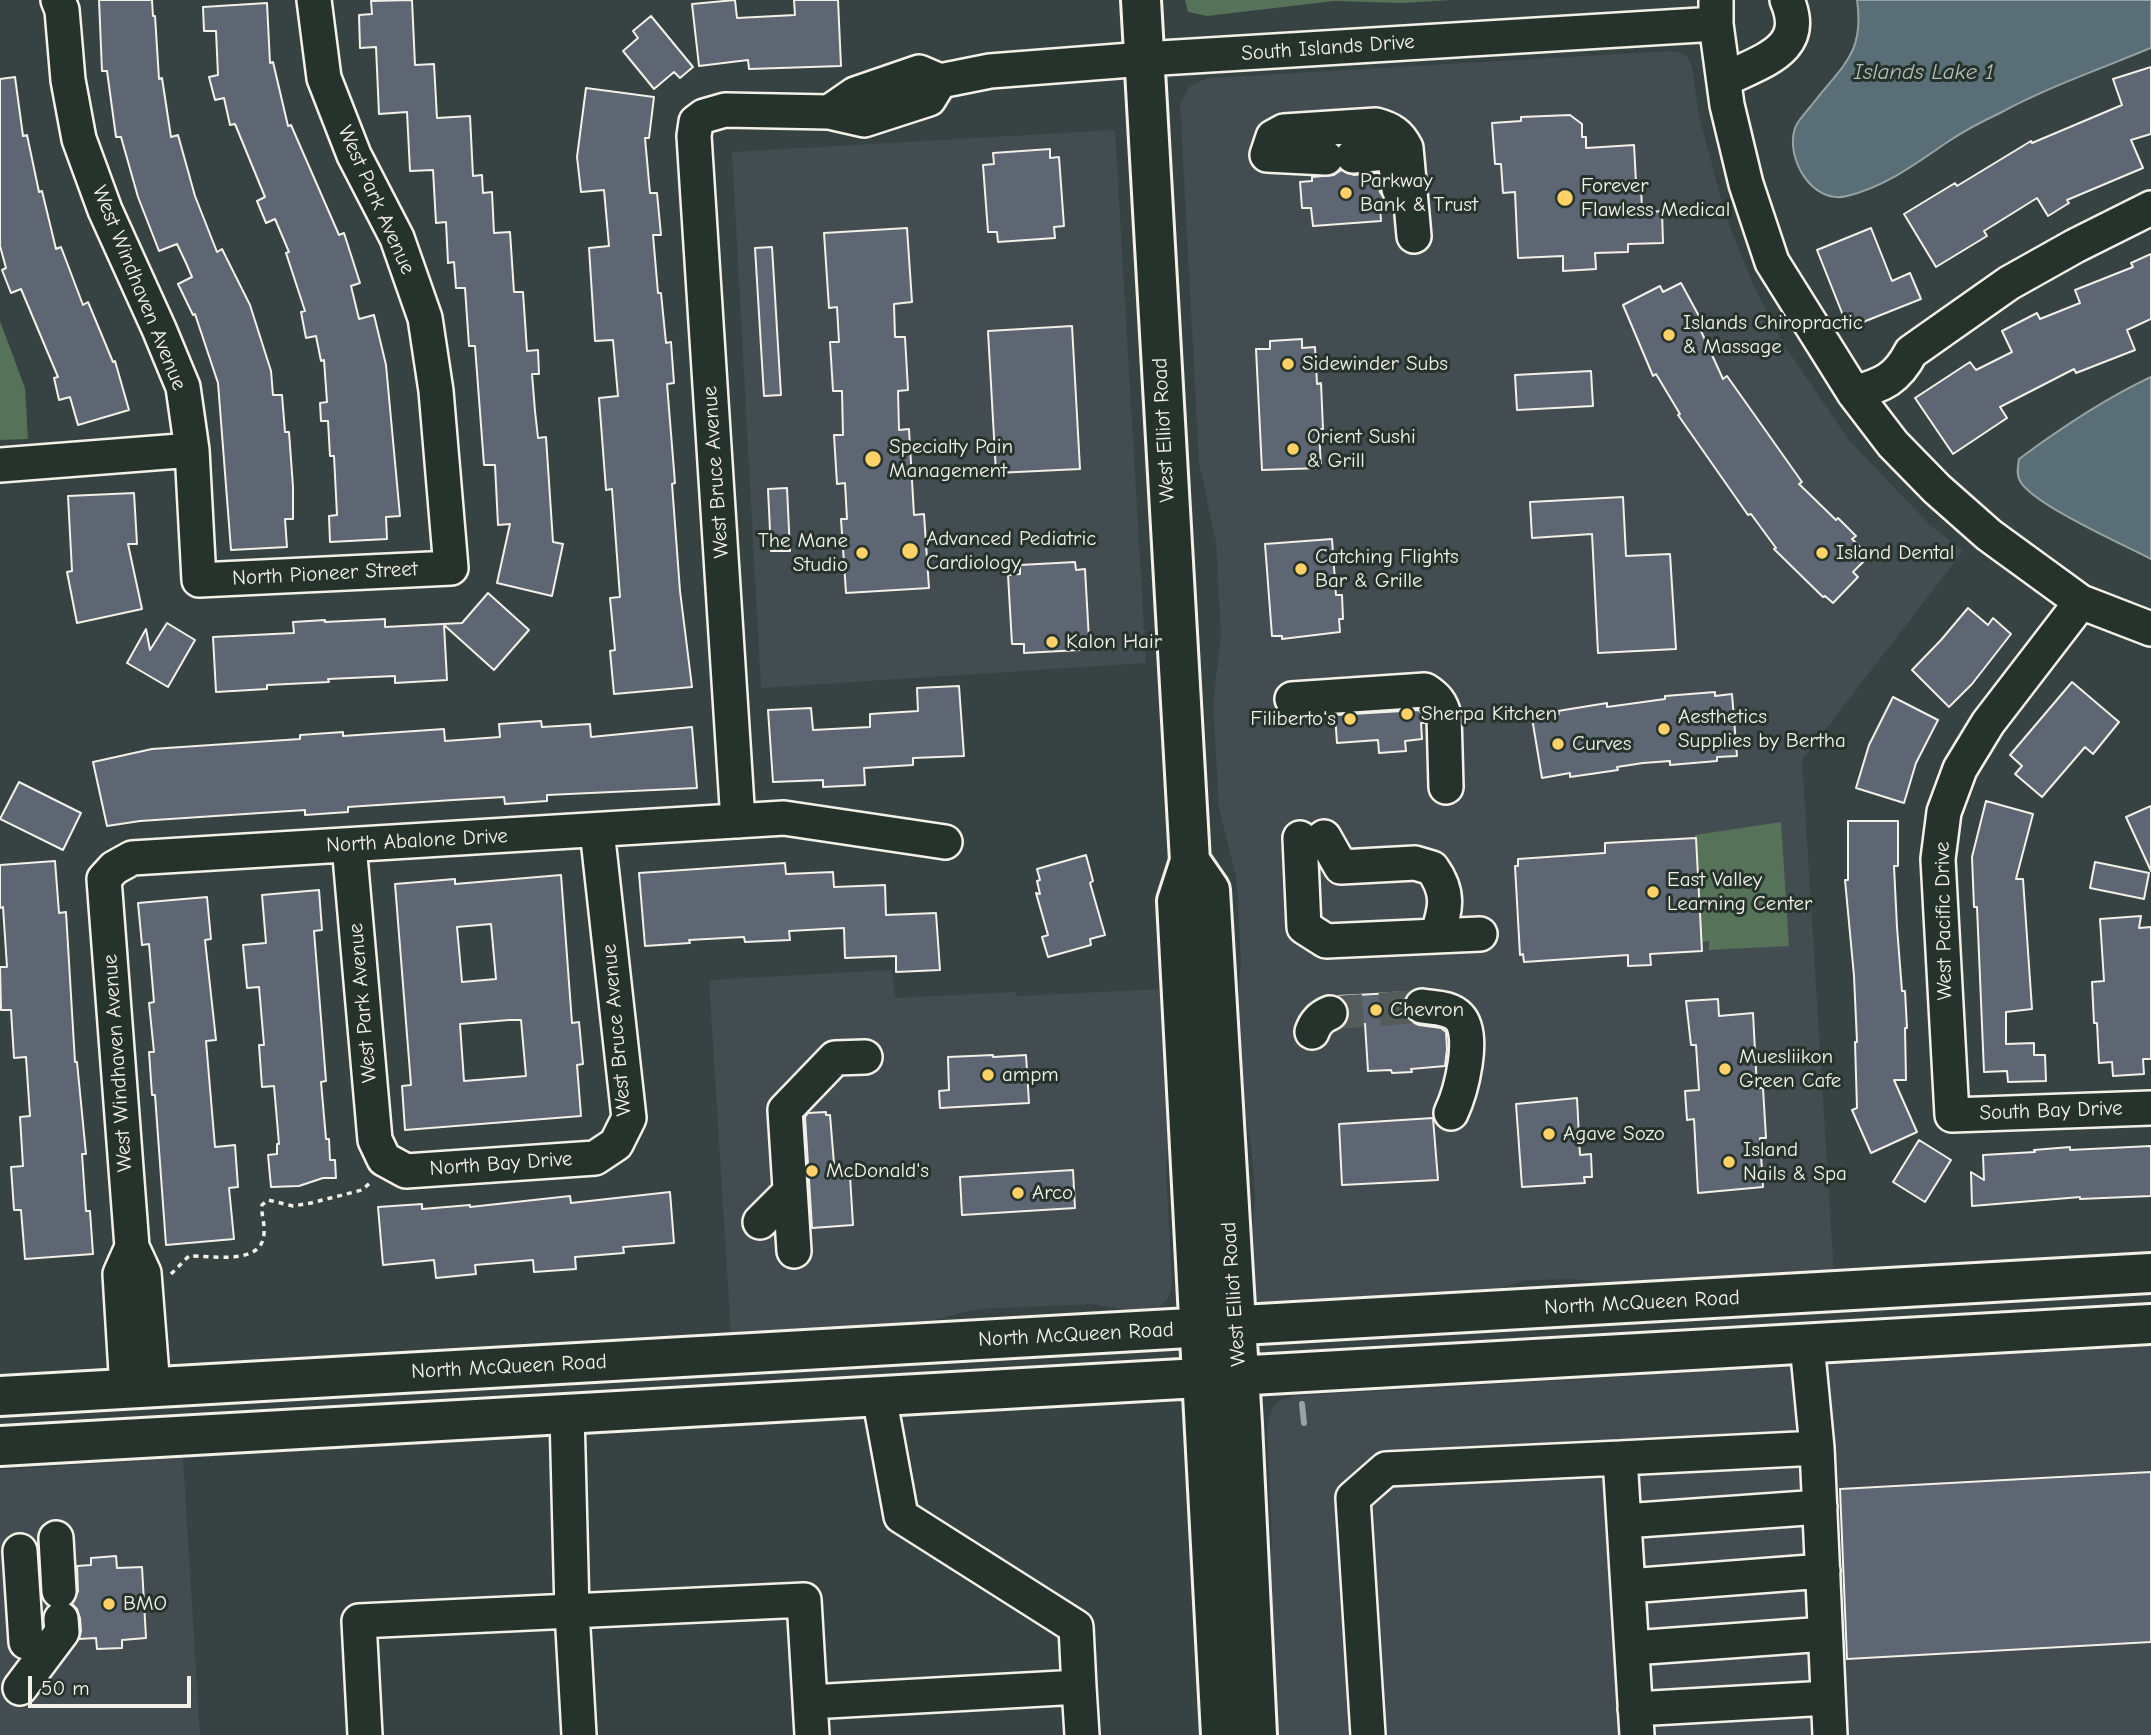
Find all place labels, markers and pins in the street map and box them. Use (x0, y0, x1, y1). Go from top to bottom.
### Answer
place label: Parkway Bank & Trust (1360, 168, 1478, 218)
place label: Forever Flawless Medical (1581, 173, 1730, 223)
marker: Parkway Bank & Trust (1338, 185, 1354, 201)
marker: Forever Flawless Medical (1555, 188, 1575, 208)
place label: Islands Chiropractic & Massage (1683, 310, 1863, 360)
marker: Islands Chiropractic & Massage (1661, 327, 1677, 343)
place label: Sidewinder Subs (1302, 351, 1448, 377)
marker: Sidewinder Subs (1280, 356, 1296, 372)
place label: Orient Sushi & Grill (1307, 424, 1416, 474)
place label: Specialty Pain Management (889, 434, 1013, 484)
marker: Orient Sushi & Grill (1285, 441, 1301, 457)
marker: Specialty Pain Management (863, 449, 883, 469)
place label: Advanced Pediatric Cardiology (926, 526, 1096, 576)
place label: The Mane Studio (758, 528, 848, 578)
place label: Island Dental (1836, 540, 1954, 566)
marker: Advanced Pediatric Cardiology (900, 541, 920, 561)
place label: Catching Flights Bar & Grille (1315, 544, 1459, 594)
marker: The Mane Studio (854, 545, 870, 561)
marker: Island Dental (1814, 545, 1830, 561)
marker: Catching Flights Bar & Grille (1293, 561, 1309, 577)
place label: Kalon Hair (1066, 629, 1162, 655)
marker: Kalon Hair (1044, 634, 1060, 650)
place label: Sherpa Kitchen (1421, 701, 1557, 727)
place label: Aesthetics Supplies by Bertha (1678, 704, 1846, 754)
place label: Filiberto's (1250, 706, 1336, 732)
marker: Sherpa Kitchen (1399, 706, 1415, 722)
marker: Filiberto's (1342, 711, 1358, 727)
marker: Aesthetics Supplies by Bertha (1656, 721, 1672, 737)
place label: Curves (1572, 731, 1632, 757)
marker: Curves (1550, 736, 1566, 752)
place label: East Valley Learning Center (1667, 867, 1812, 917)
marker: East Valley Learning Center (1645, 884, 1661, 900)
place label: Chevron (1390, 997, 1464, 1023)
marker: Chevron (1368, 1002, 1384, 1018)
place label: Muesliikon Green Cafe (1739, 1044, 1841, 1094)
marker: Muesliikon Green Cafe (1717, 1061, 1733, 1077)
place label: ampm (1002, 1062, 1059, 1088)
marker: ampm (980, 1067, 996, 1083)
place label: Agave Sozo (1563, 1121, 1665, 1147)
marker: Agave Sozo (1541, 1126, 1557, 1142)
place label: Island Nails & Spa (1743, 1137, 1847, 1187)
marker: Island Nails & Spa (1721, 1154, 1737, 1170)
place label: McDonald's (826, 1158, 929, 1184)
marker: McDonald's (804, 1163, 820, 1179)
place label: Arco (1032, 1180, 1073, 1206)
marker: Arco (1010, 1185, 1026, 1201)
place label: BMO (123, 1591, 167, 1617)
marker: BMO (101, 1596, 117, 1612)

